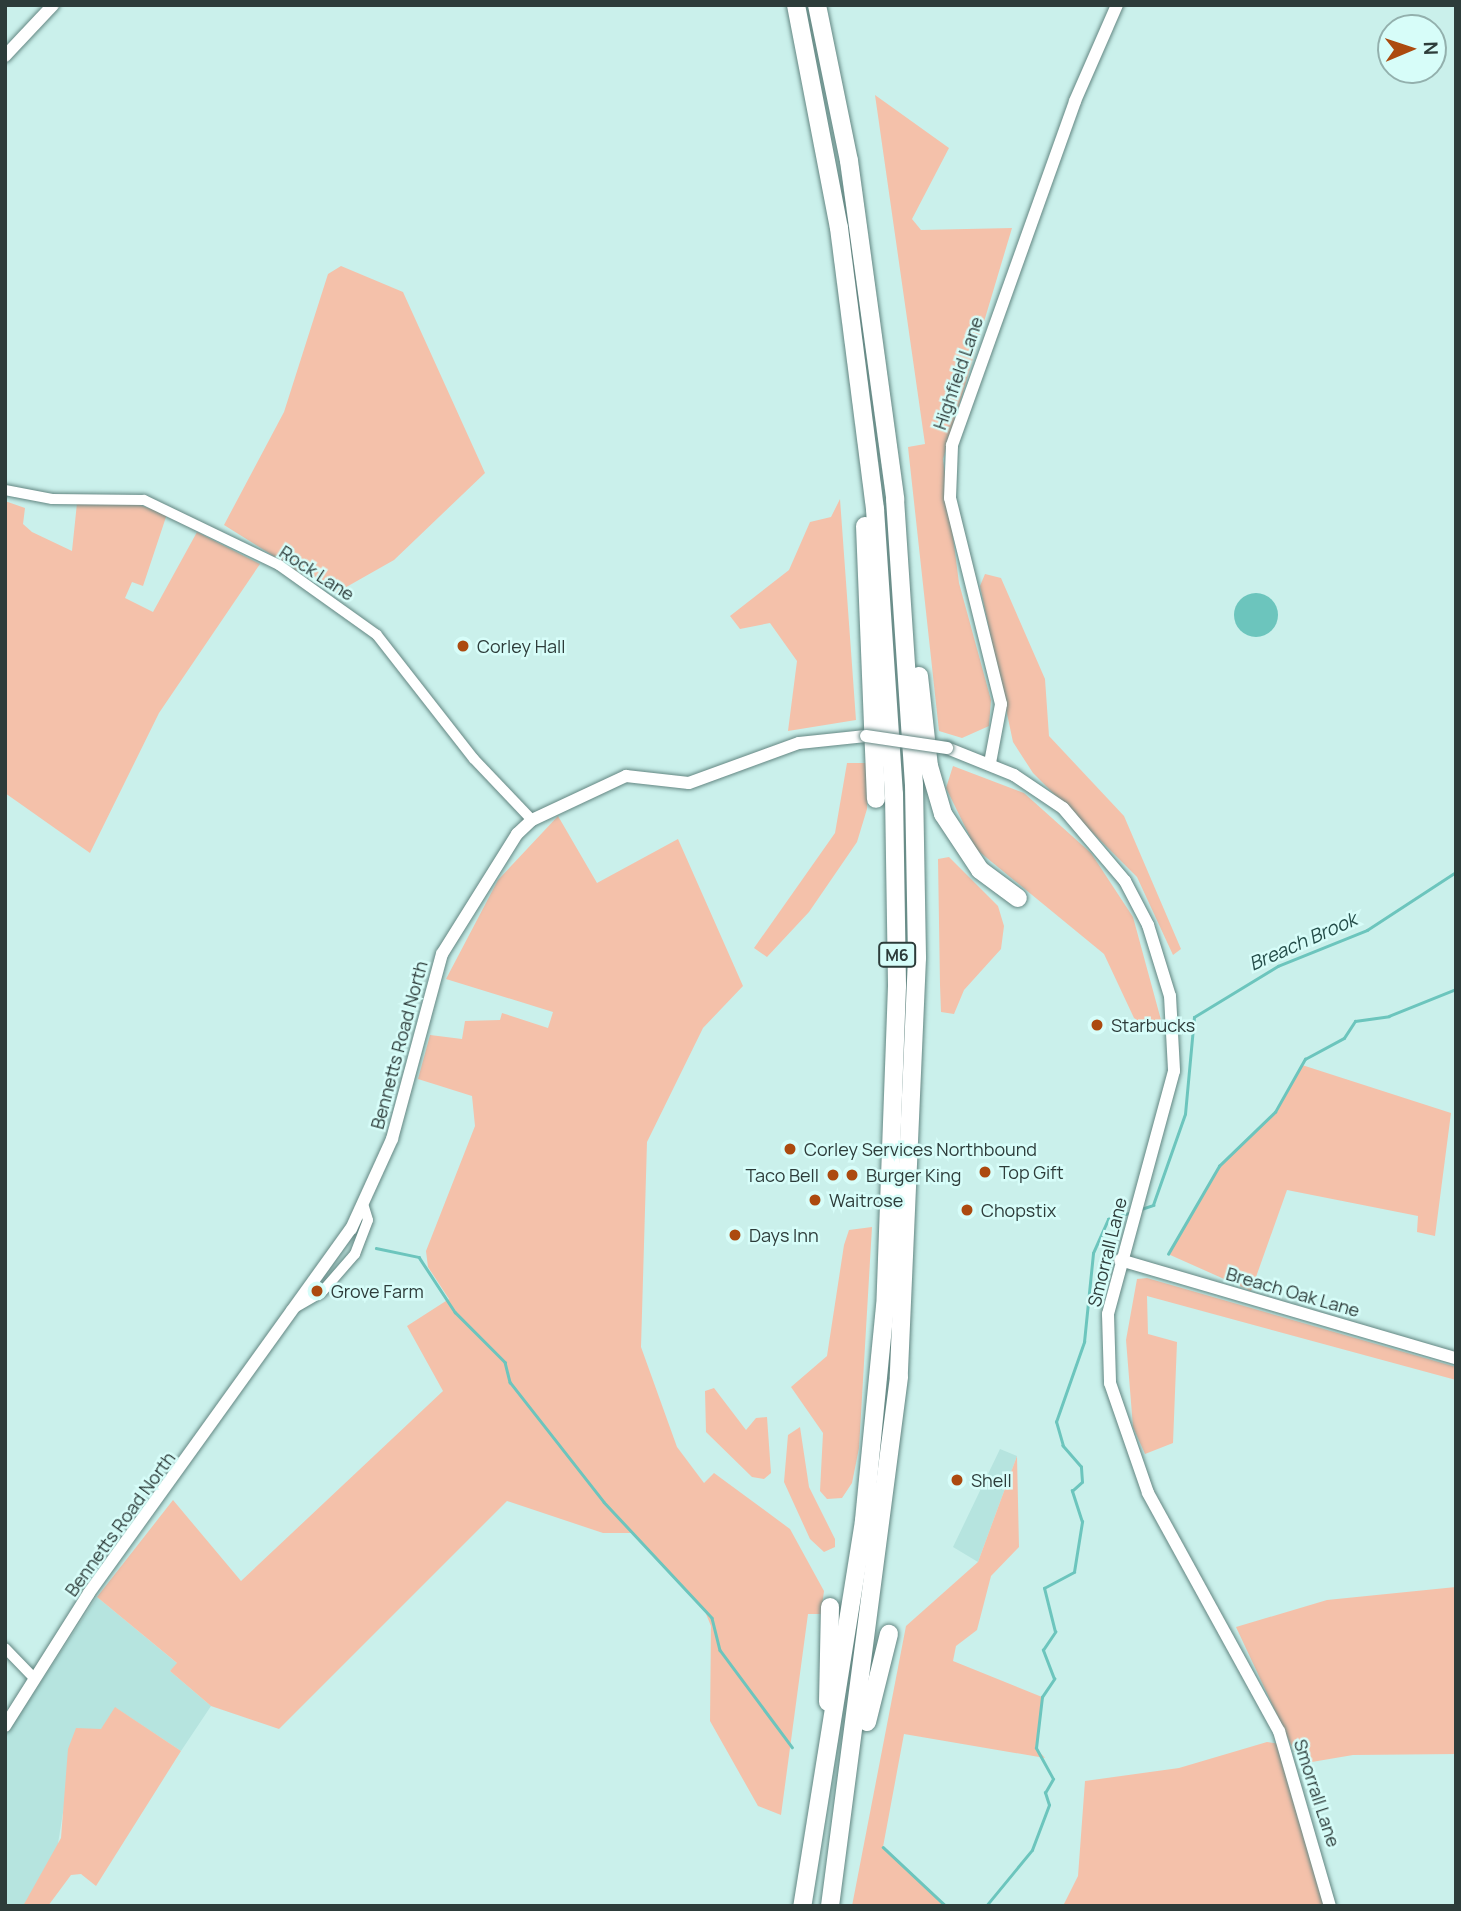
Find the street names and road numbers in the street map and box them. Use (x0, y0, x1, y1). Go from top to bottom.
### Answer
street label: Highfield Lane (929, 314, 987, 432)
street label: Rock Lane (276, 541, 358, 605)
road number: M6 (878, 942, 916, 967)
street label: Bennetts Road North (366, 959, 432, 1131)
street label: Smorrall Lane (1083, 1195, 1131, 1309)
street label: Breach Oak Lane (1224, 1263, 1362, 1321)
street label: Bennetts Road North (60, 1448, 180, 1600)
street label: Smorrall Lane (1289, 1736, 1345, 1850)

